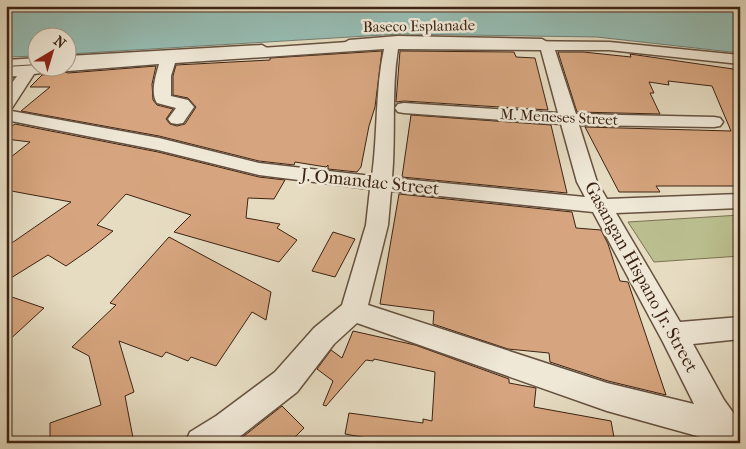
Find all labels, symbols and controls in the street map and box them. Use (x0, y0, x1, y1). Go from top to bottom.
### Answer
street label: Baseco Esplanade (363, 16, 476, 36)
north arrow (28, 28, 78, 78)
text: N (50, 32, 69, 52)
street label: M. Meneses Street (500, 105, 619, 129)
street label: J. Omandac Street (298, 164, 441, 200)
street label: Gasangan Hispano Jr. Street (580, 178, 703, 376)

